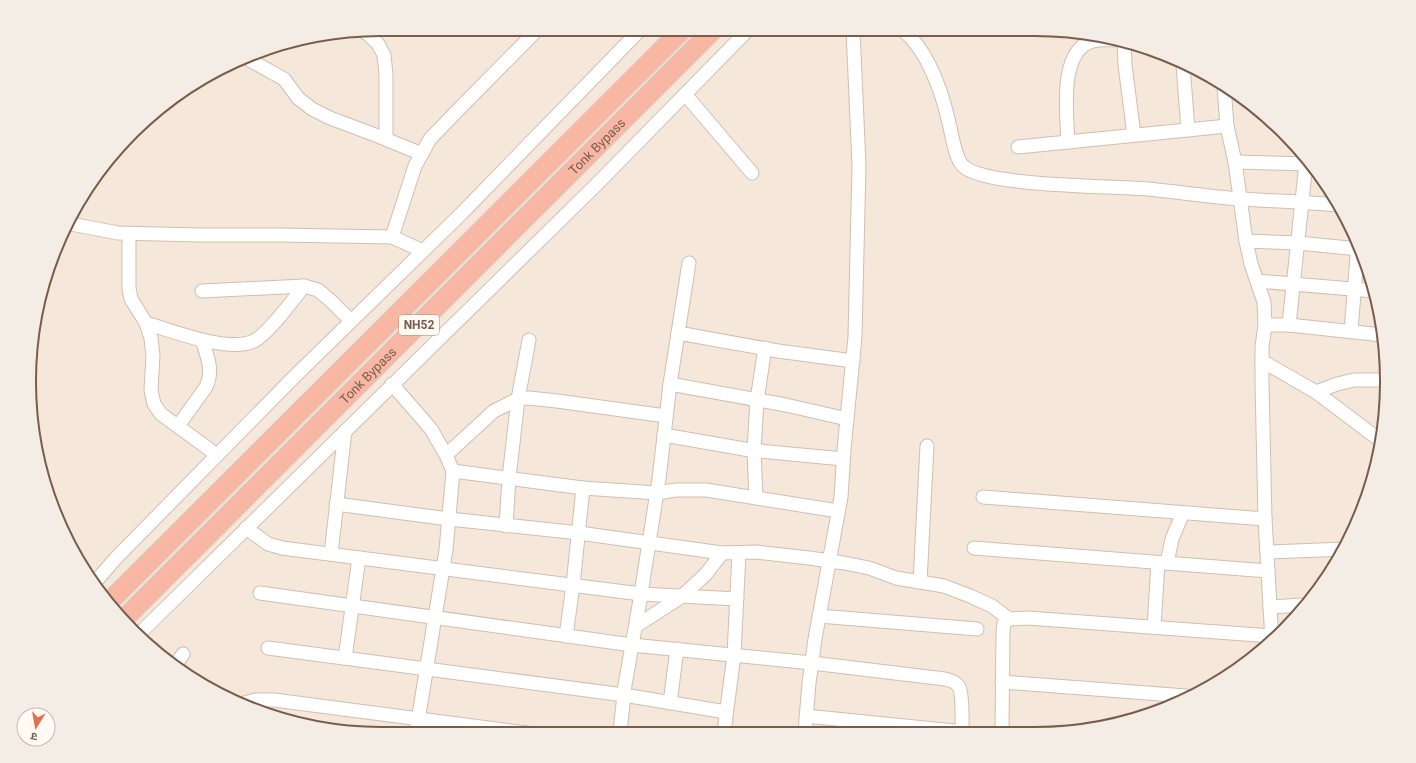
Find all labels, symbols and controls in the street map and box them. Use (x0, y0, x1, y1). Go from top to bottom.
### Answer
street label: Tonk Bypass (565, 115, 628, 178)
road number: NH52 (399, 315, 439, 335)
street label: Tonk Bypass (336, 344, 399, 407)
north arrow (16, 707, 56, 747)
text: उ (29, 729, 39, 743)

